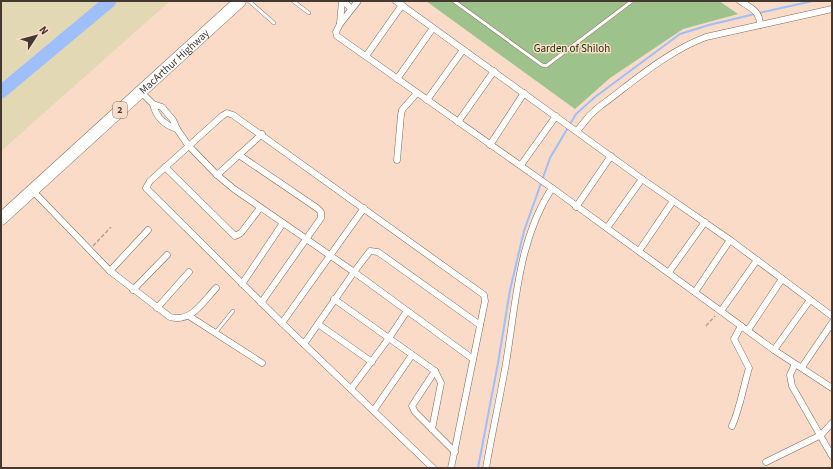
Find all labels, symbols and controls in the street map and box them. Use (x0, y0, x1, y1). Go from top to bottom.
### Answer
north arrow (16, 16, 56, 56)
text: N (35, 23, 52, 38)
street label: MacArthur Highway (136, 25, 212, 97)
park label: Garden of Shiloh (534, 41, 610, 56)
road number: 2 (113, 102, 127, 118)

